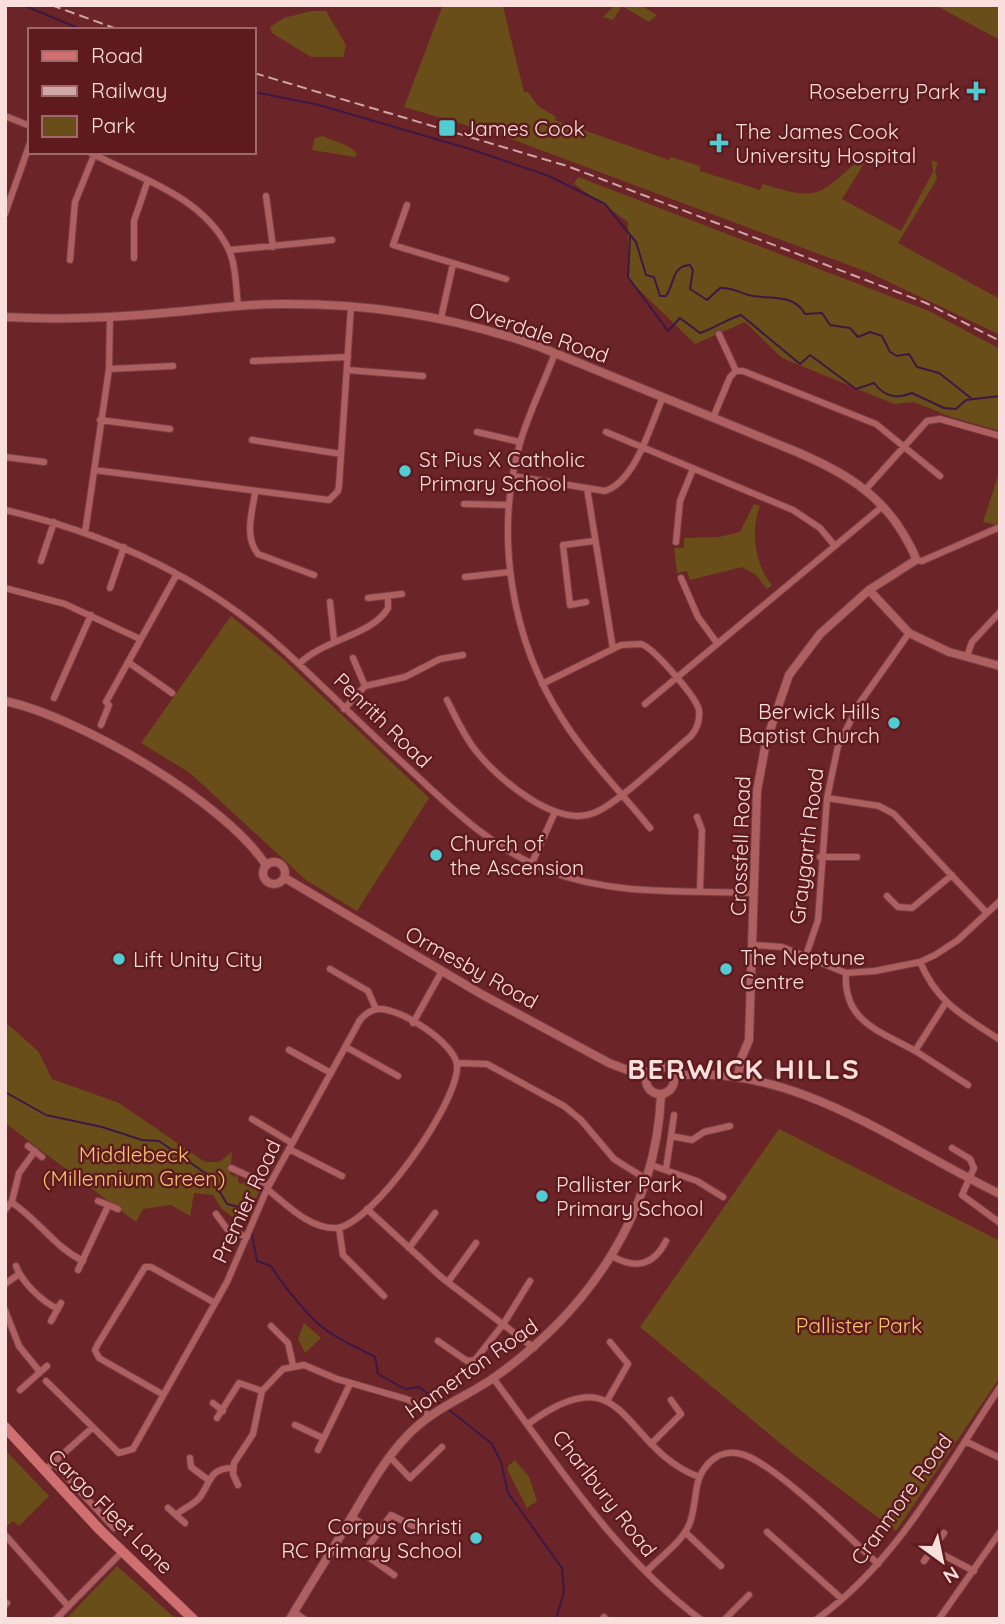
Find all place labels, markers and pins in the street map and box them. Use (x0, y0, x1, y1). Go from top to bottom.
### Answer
place label: Roseberry Park (809, 78, 960, 104)
marker: Roseberry Park (966, 81, 986, 101)
place label: James Cook (463, 115, 585, 141)
marker: James Cook (437, 118, 457, 138)
place label: The James Cook University Hospital (735, 118, 916, 168)
marker: The James Cook University Hospital (709, 133, 729, 153)
place label: St Pius X Catholic Primary School (419, 446, 585, 496)
marker: St Pius X Catholic Primary School (397, 463, 413, 479)
place label: Berwick Hills Baptist Church (739, 698, 880, 748)
marker: Berwick Hills Baptist Church (886, 715, 902, 731)
place label: Church of the Ascension (450, 830, 584, 880)
marker: Church of the Ascension (428, 847, 444, 863)
place label: The Neptune Centre (740, 944, 865, 994)
place label: Lift Unity City (133, 946, 263, 972)
marker: Lift Unity City (111, 951, 127, 967)
marker: The Neptune Centre (718, 961, 734, 977)
place label: Pallister Park Primary School (556, 1171, 704, 1221)
marker: Pallister Park Primary School (534, 1188, 550, 1204)
place label: Corpus Christi RC Primary School (281, 1513, 462, 1563)
marker: Corpus Christi RC Primary School (468, 1530, 484, 1546)

